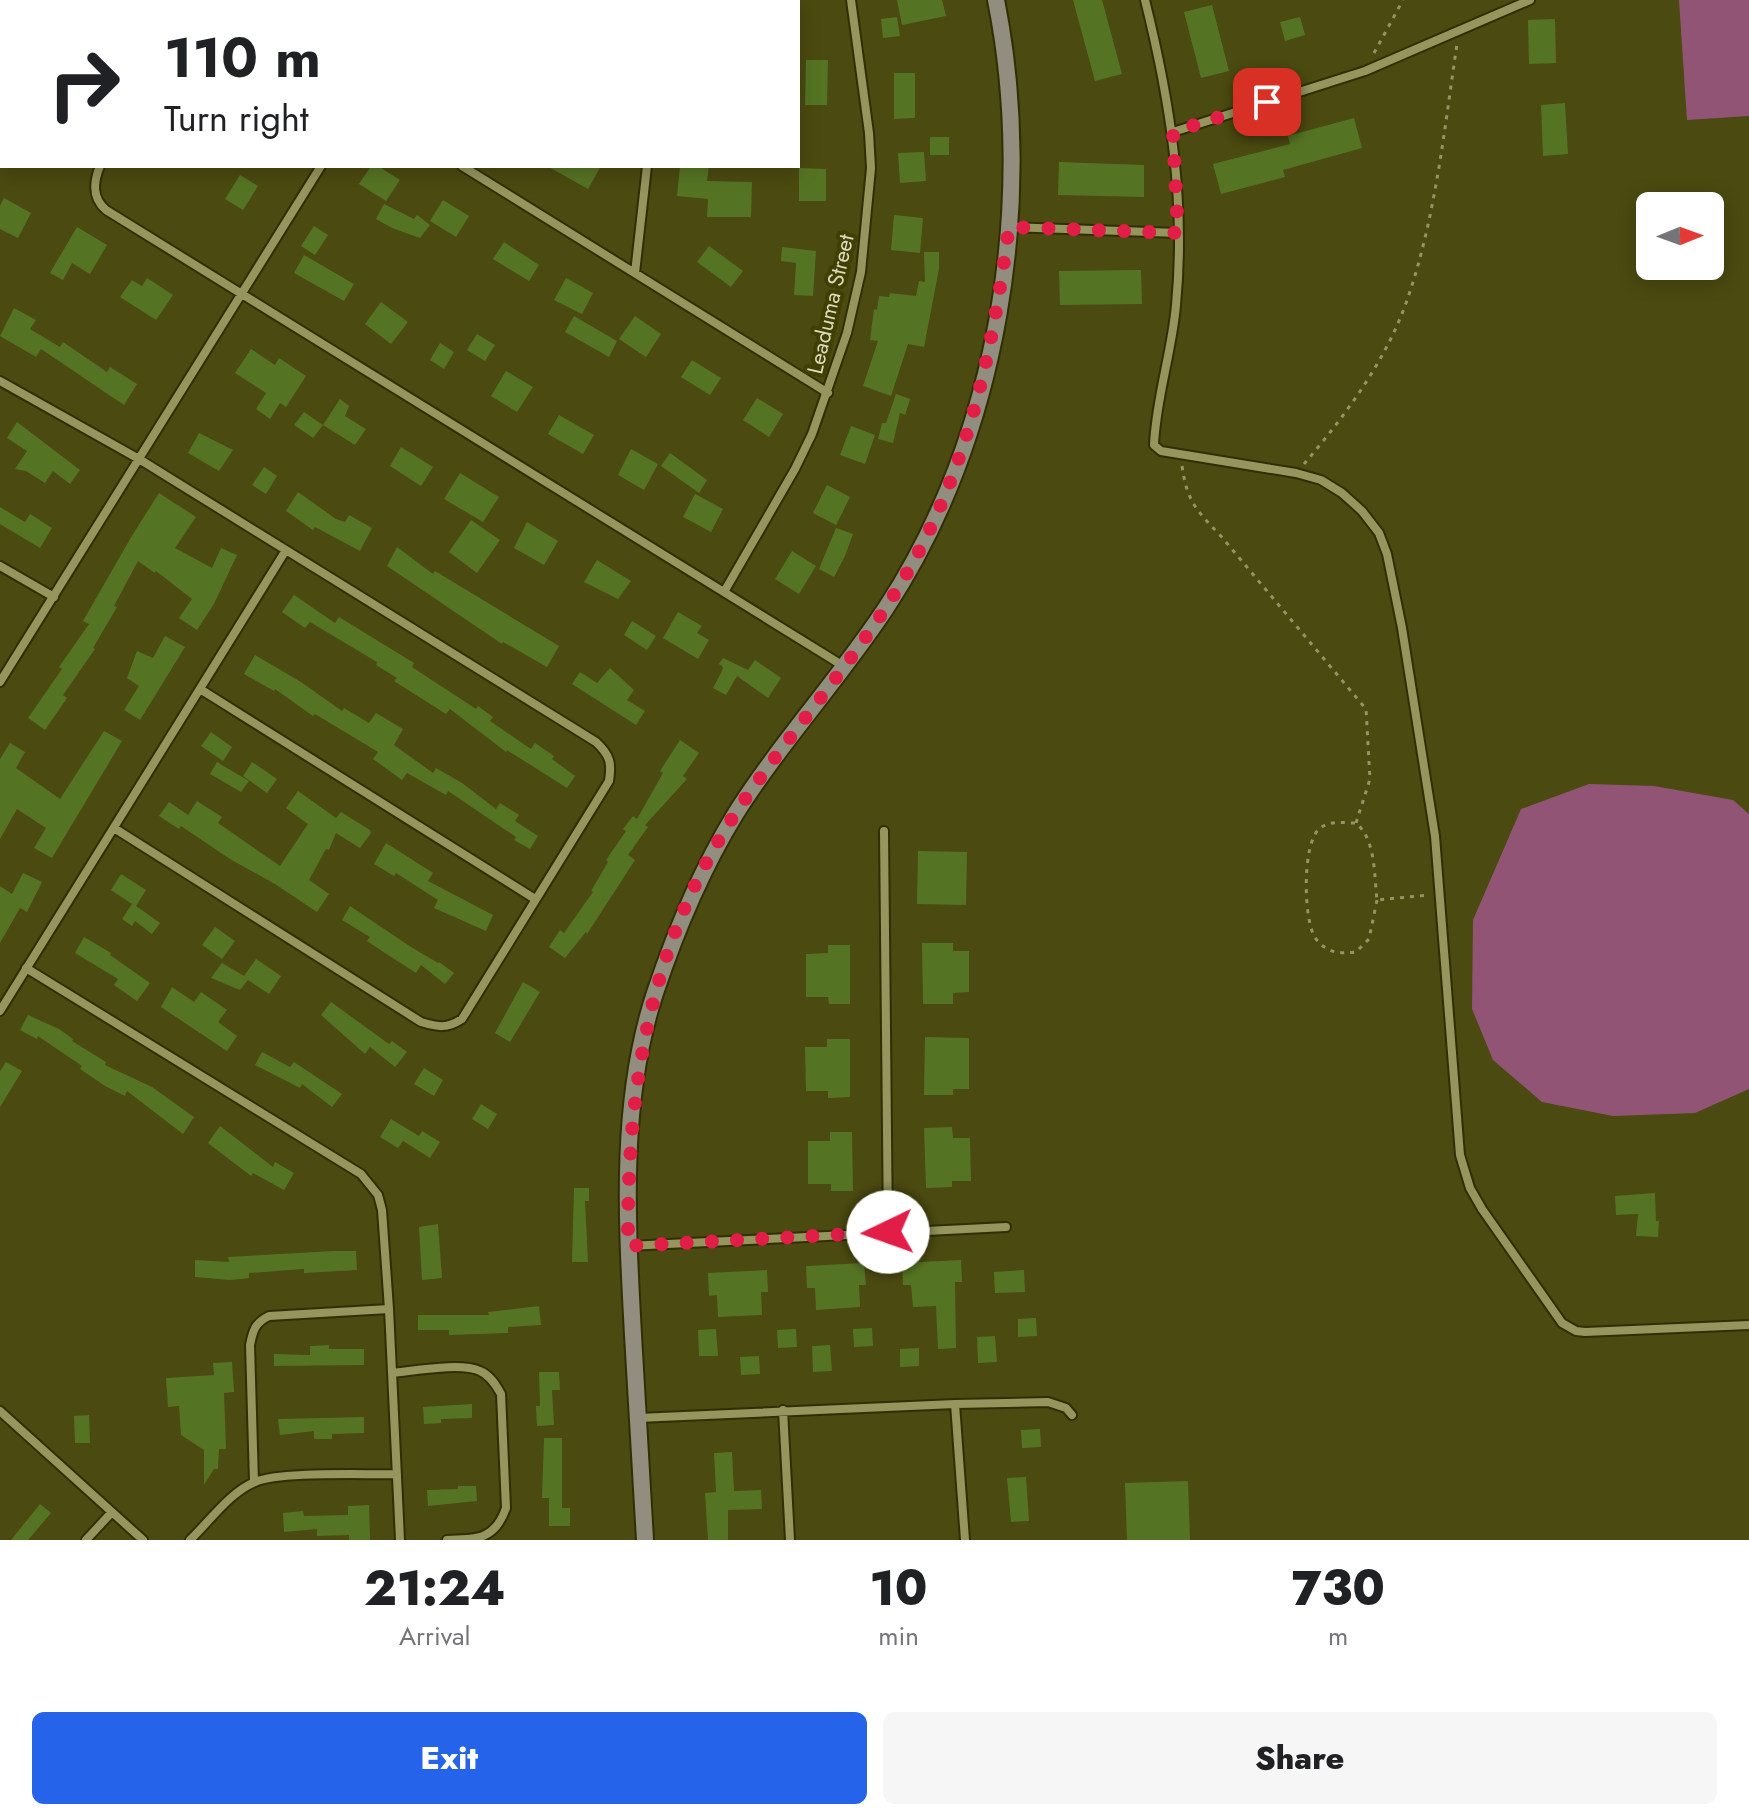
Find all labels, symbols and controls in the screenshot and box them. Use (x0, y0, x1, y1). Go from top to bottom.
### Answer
text: 110 m (164, 17, 321, 98)
icon: right (32, 32, 136, 136)
pin (1233, 68, 1301, 136)
icon: arrive (1245, 80, 1289, 124)
text: Turn right (164, 92, 309, 144)
north arrow (1636, 192, 1724, 280)
map controls (1636, 192, 1724, 280)
street label: Leaduma Street (798, 230, 862, 377)
position arrow (846, 1190, 930, 1274)
text: 21:24 (364, 1554, 506, 1623)
text: 10 (870, 1554, 928, 1623)
text: 730 (1291, 1554, 1385, 1623)
text: Arrival (399, 1617, 471, 1655)
text: min (878, 1617, 919, 1655)
text: m (1328, 1617, 1348, 1655)
button: Exit (32, 1712, 867, 1804)
button: Share (883, 1712, 1717, 1804)

